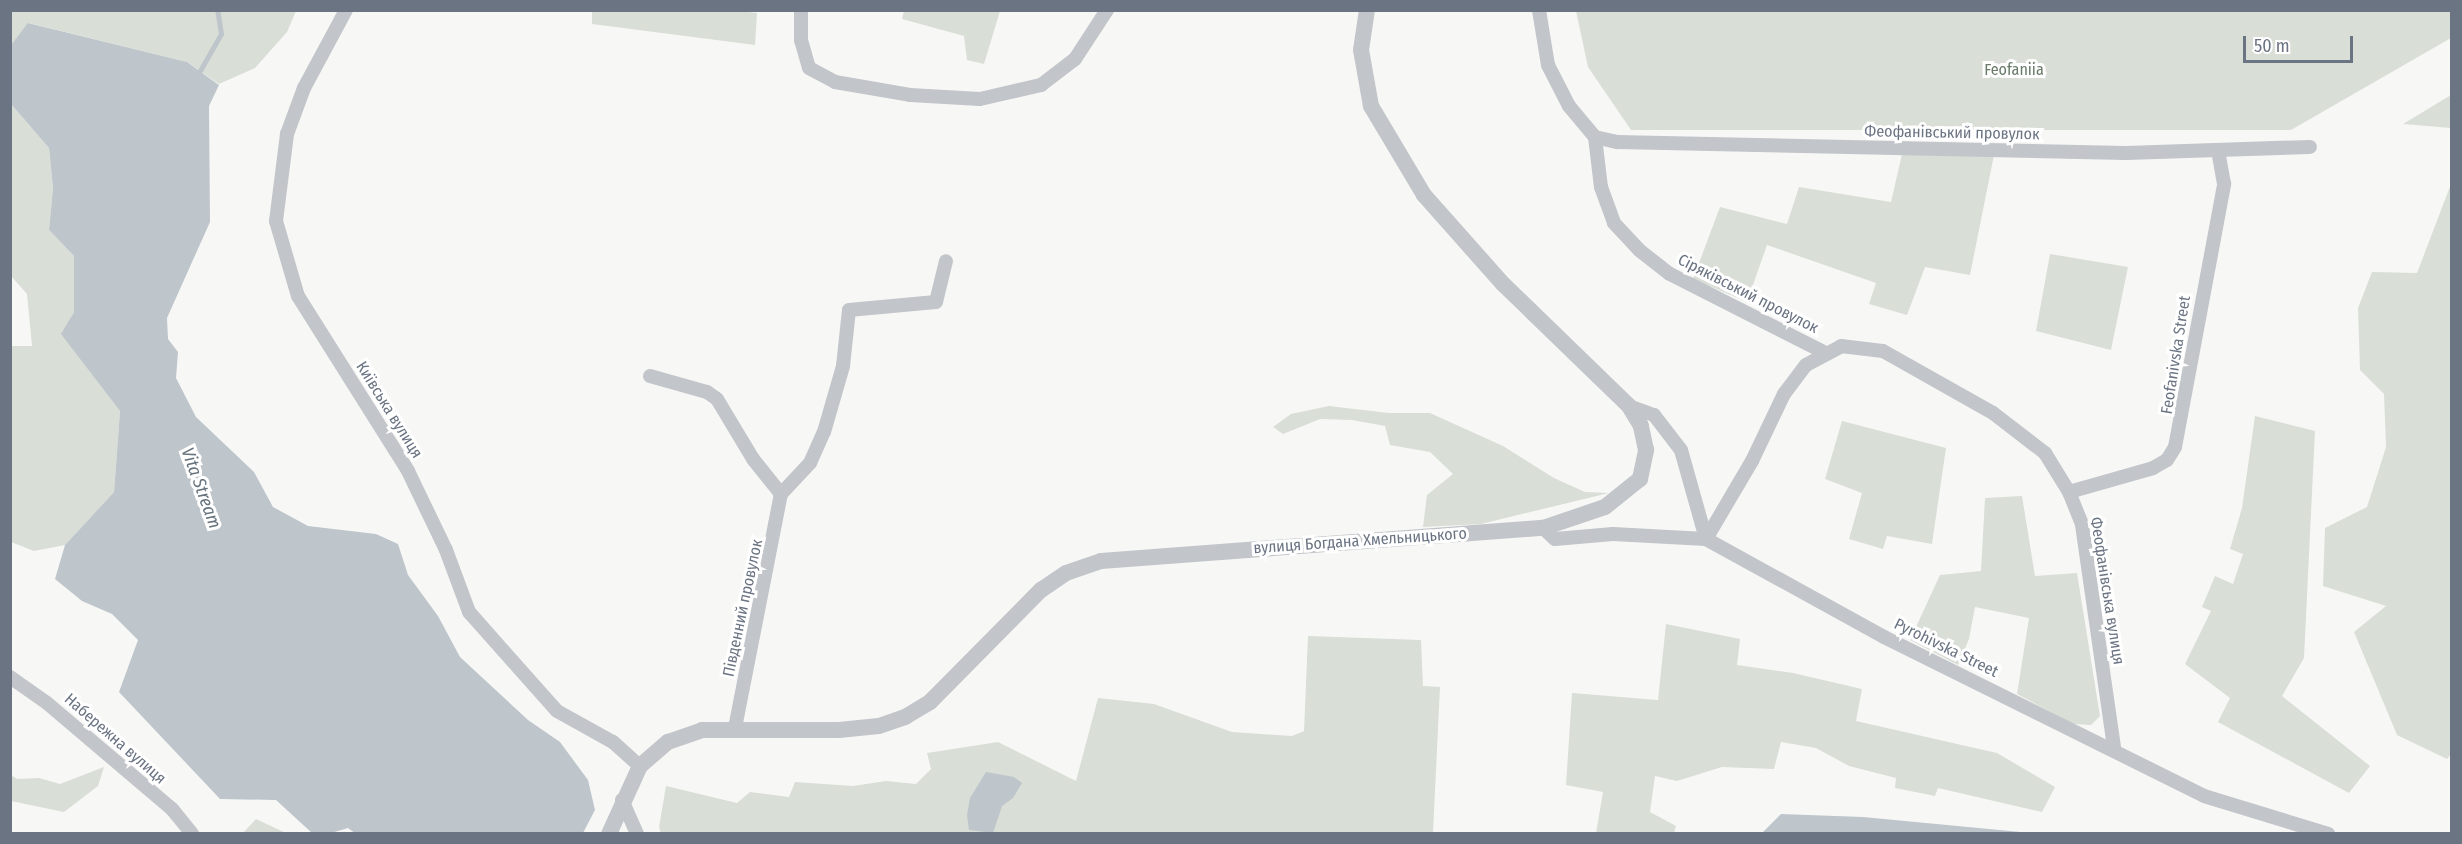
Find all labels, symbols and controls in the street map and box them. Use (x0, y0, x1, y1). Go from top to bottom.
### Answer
scale bar (2246, 24, 2356, 62)
text: 50 m (2254, 35, 2290, 57)
park label: Feofaniia (1984, 60, 2044, 80)
street label: Феофанівський провулок (1864, 122, 2040, 144)
street label: Сіряківський провулок (1675, 250, 1821, 338)
street label: Feofanivska Street (2157, 294, 2195, 416)
street label: Київська вулиця (352, 358, 426, 462)
water label: Vita Stream (176, 445, 226, 531)
street label: Феофанівська вулиця (2086, 516, 2128, 666)
street label: вулиця Богдана Хмельницького (1253, 524, 1467, 558)
street label: Південний провулок (719, 538, 767, 678)
street label: Pyrohivska Street (1891, 615, 2001, 681)
street label: Набережна вулиця (60, 690, 170, 788)

